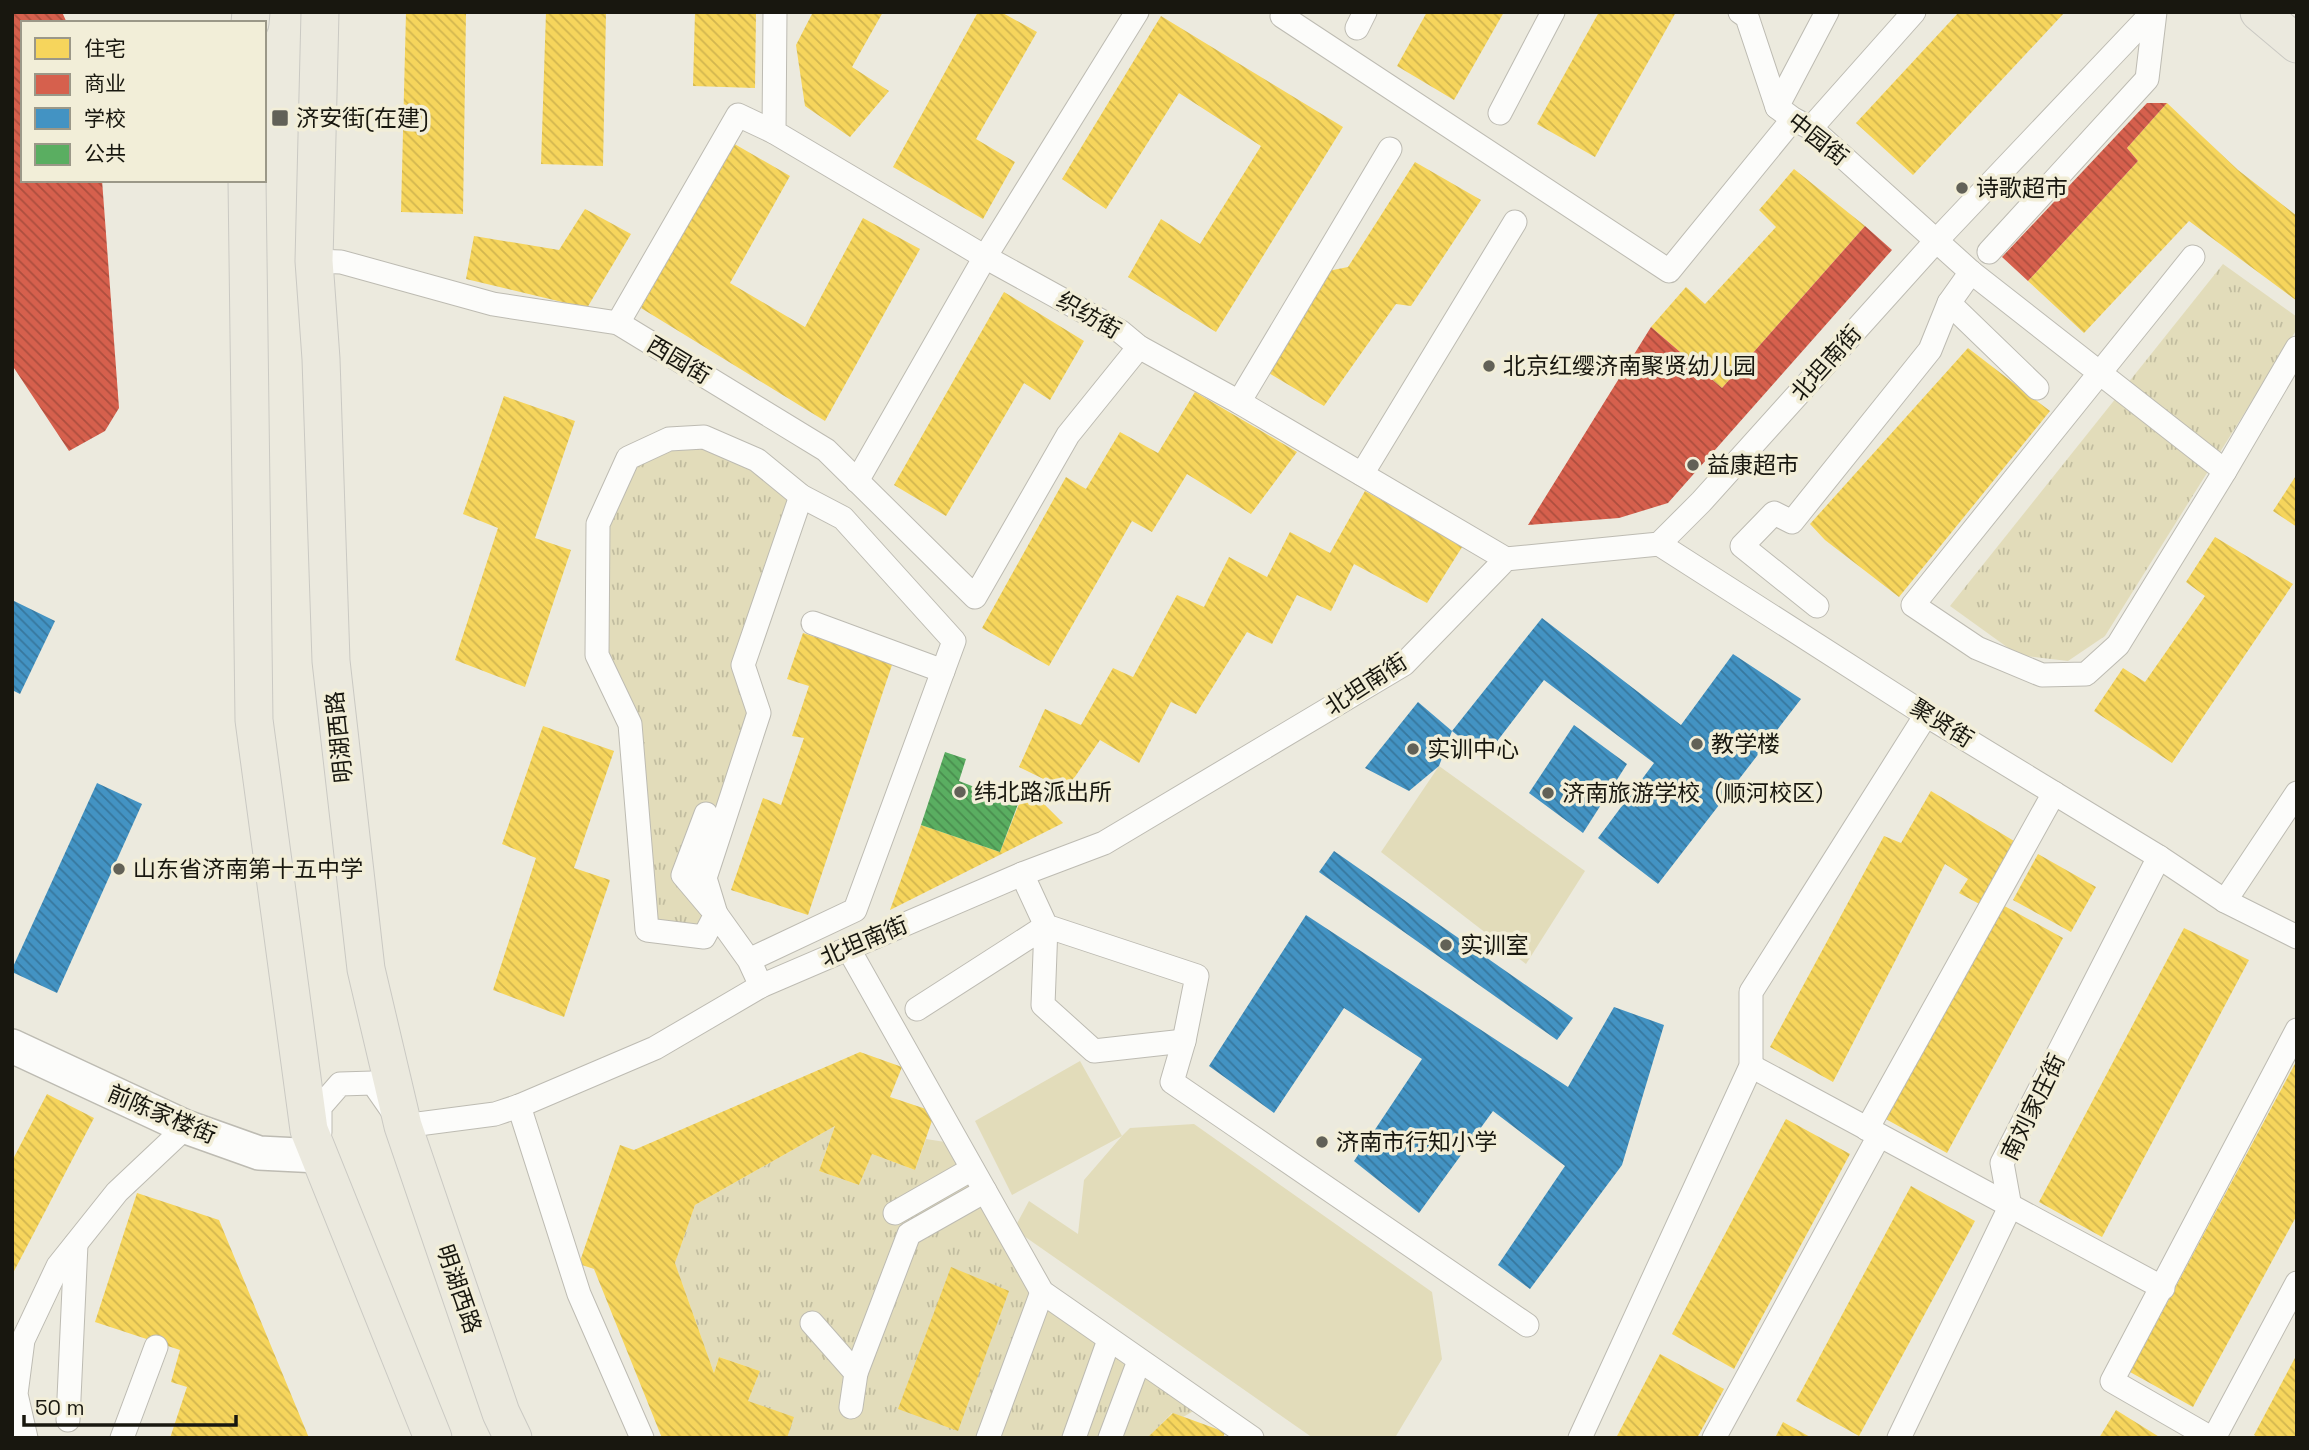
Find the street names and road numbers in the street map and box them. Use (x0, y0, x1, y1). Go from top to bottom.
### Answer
street label: 中园街 (1782, 106, 1854, 172)
street label: 织纺街 (1052, 285, 1126, 345)
street label: 北坦南街 (1784, 319, 1868, 407)
street label: 西园街 (642, 329, 716, 391)
street label: 北坦南街 (1319, 646, 1413, 722)
street label: 明湖西路 (319, 690, 359, 784)
street label: 聚贤街 (1905, 692, 1979, 754)
street label: 北坦南街 (816, 909, 912, 973)
street label: 南刘家庄街 (1994, 1049, 2072, 1165)
street label: 前陈家楼街 (103, 1078, 221, 1150)
street label: 明湖西路 (430, 1241, 488, 1337)

